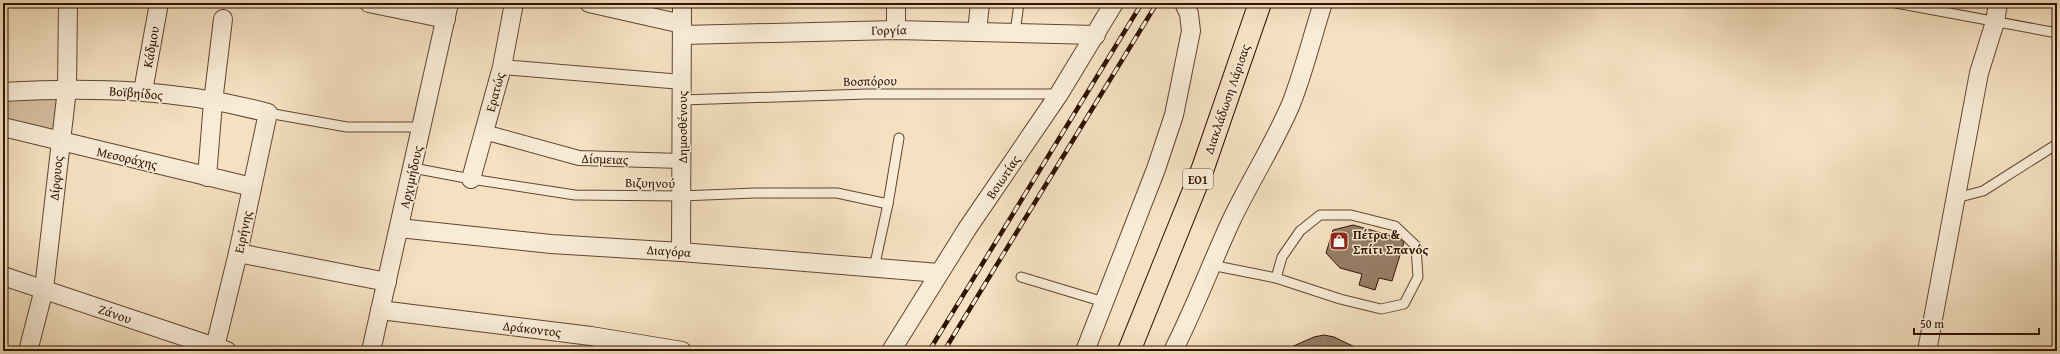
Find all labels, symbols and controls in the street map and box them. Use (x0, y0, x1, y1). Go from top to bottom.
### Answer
street label: Γοργία (871, 20, 907, 40)
street label: Κάδμου (138, 25, 164, 69)
street label: Διακλάδωση Λάρισας (1199, 41, 1255, 157)
street label: Ερατώς (481, 70, 510, 114)
street label: Βοσπόρου (843, 71, 897, 91)
street label: Βοϊβηίδος (108, 81, 164, 105)
street label: Δημοσθένους (673, 90, 692, 163)
street label: Μεσοράχης (95, 142, 160, 174)
street label: Αρχιμήδους (395, 143, 428, 210)
street label: Δίσμειας (581, 149, 629, 169)
street label: Βοιωτίας (981, 151, 1025, 203)
street label: Δίρφυος (44, 154, 68, 201)
road number: ΕΟ1 (1183, 169, 1213, 189)
street label: Βιζυηνού (625, 173, 675, 193)
street label: Ειρήνης (229, 208, 257, 255)
place label: Πέτρα & Σπίτι Σπανός (1353, 225, 1428, 259)
shop icon: Πέτρα & Σπίτι Σπανός (1328, 230, 1350, 252)
street label: Διαγόρα (646, 240, 692, 262)
street label: Ζάνου (96, 299, 134, 329)
scale bar (1914, 310, 2039, 336)
text: 50 m (1920, 315, 1944, 332)
street label: Δράκοντος (502, 316, 563, 342)

